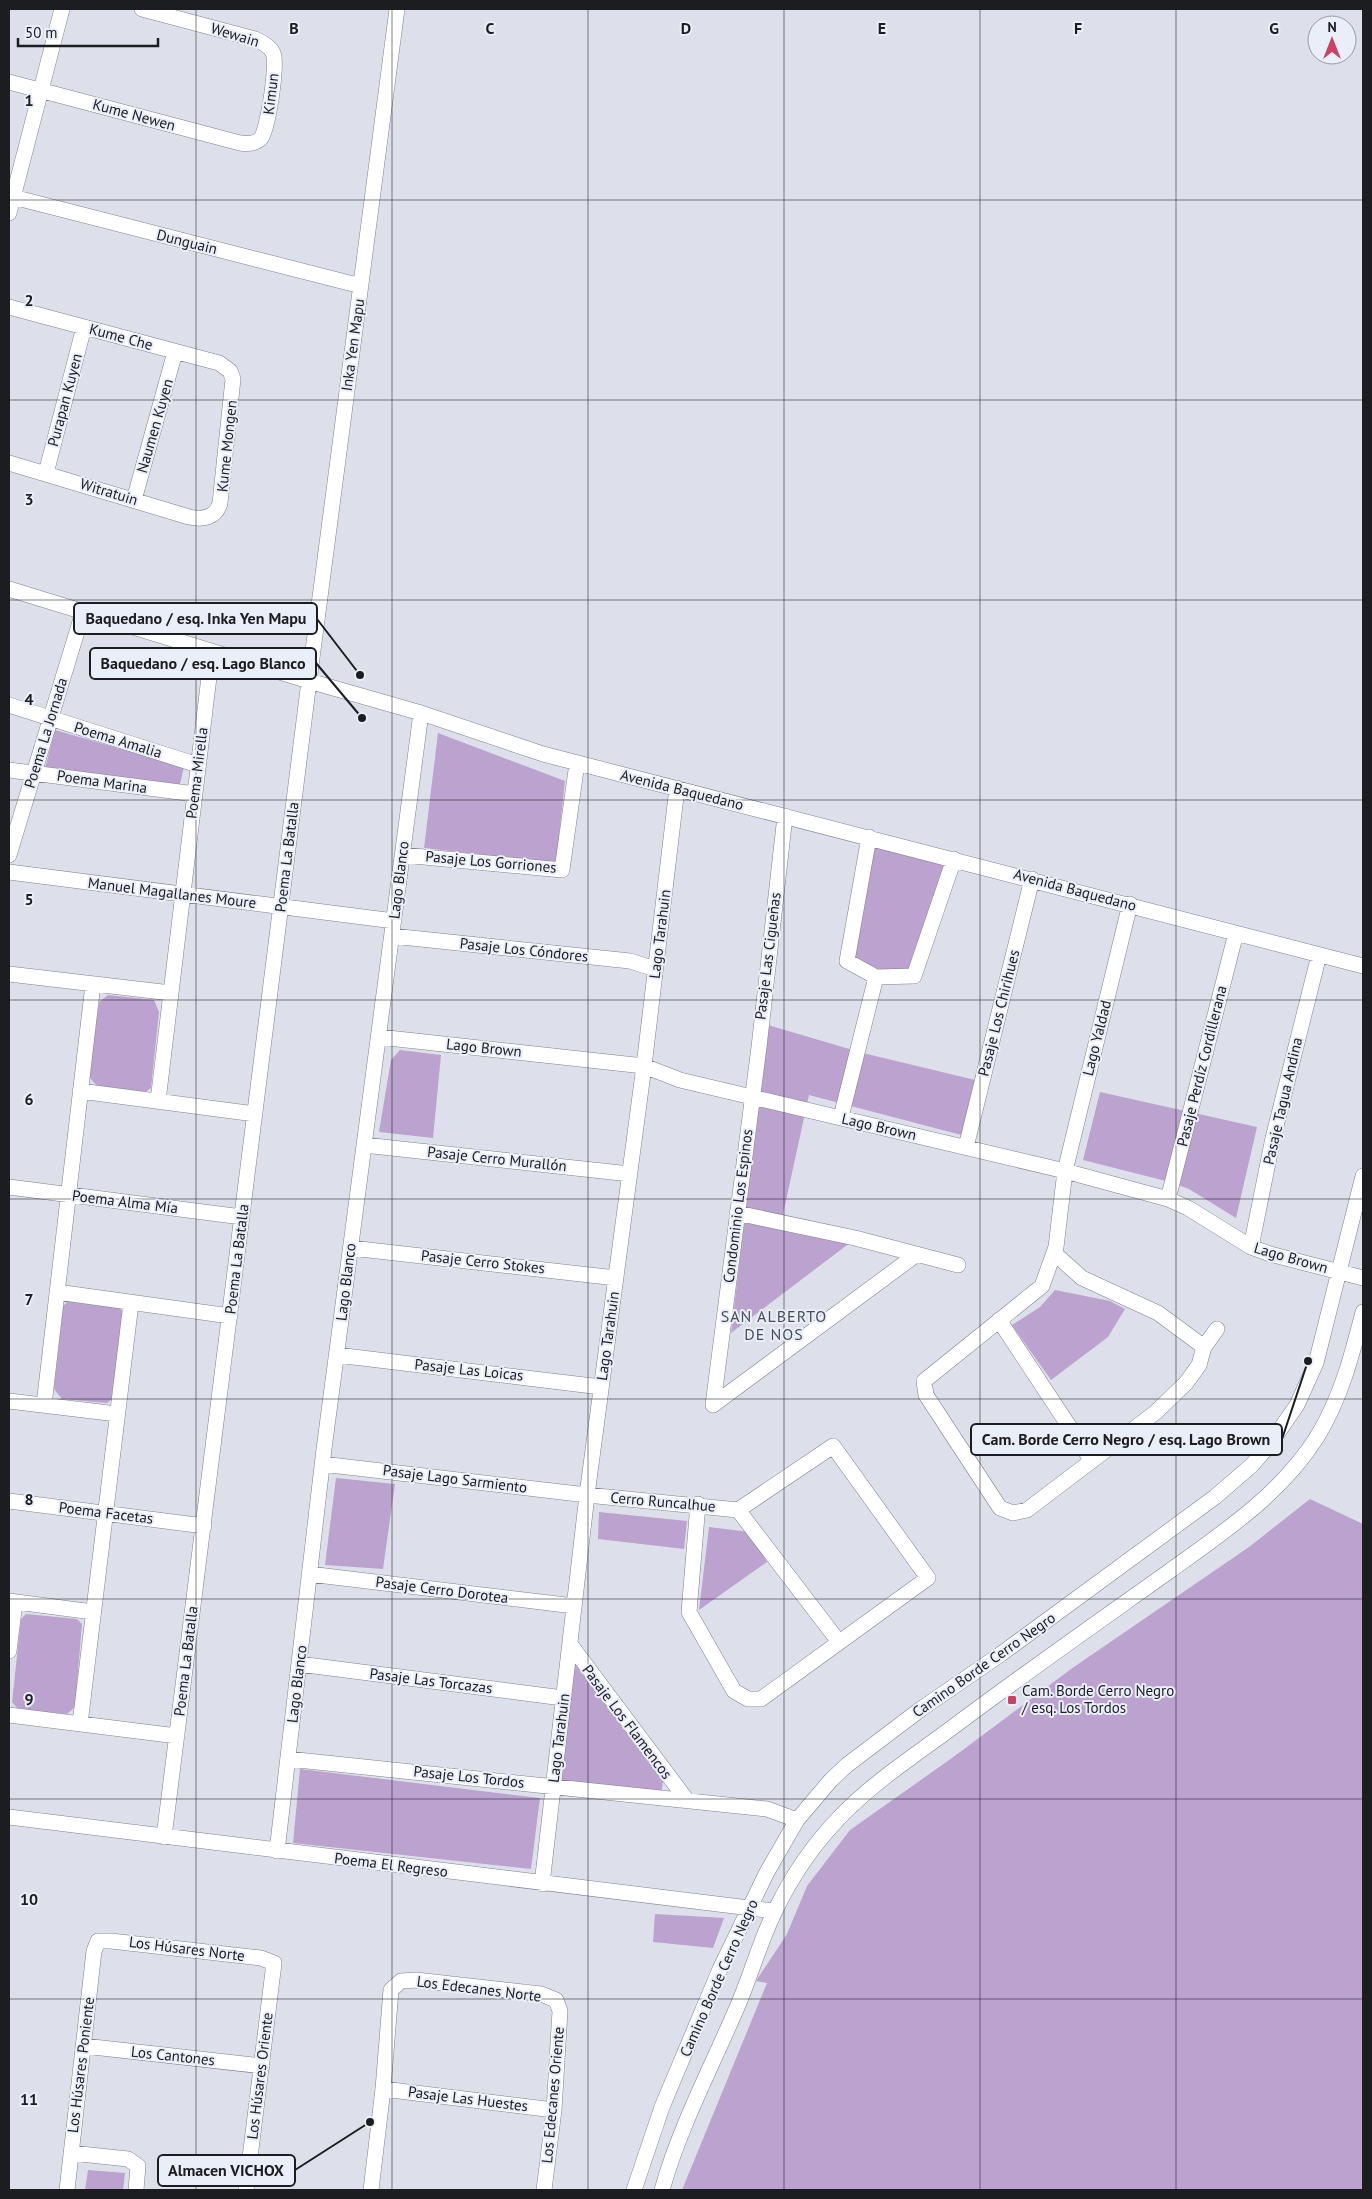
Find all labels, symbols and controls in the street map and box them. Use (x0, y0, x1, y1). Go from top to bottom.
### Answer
scale bar (18, 15, 158, 47)
north arrow (1307, 15, 1357, 65)
street label: Wewain (208, 18, 262, 51)
text: B (289, 18, 299, 38)
text: C (486, 18, 495, 38)
text: D (681, 18, 691, 38)
text: E (878, 18, 886, 38)
text: F (1074, 18, 1082, 38)
text: G (1269, 18, 1279, 38)
text: N (1327, 18, 1337, 36)
text: 50 m (25, 23, 58, 42)
street label: Kimun (259, 72, 282, 116)
text: 1 (24, 90, 34, 110)
street label: Kume Newen (91, 94, 178, 135)
street label: Dunguain (155, 225, 219, 258)
text: 2 (24, 290, 34, 310)
street label: Inka Yen Mapu (337, 297, 368, 392)
street label: Kume Che (87, 319, 155, 354)
street label: Purapan Kuyen (43, 351, 86, 449)
street label: Naumen Kuyen (132, 377, 177, 475)
street label: Kume Mongen (212, 399, 241, 493)
street label: Witratuin (78, 474, 140, 509)
text: 3 (24, 489, 34, 509)
callout: Baquedano / esq. Inka Yen Mapu (74, 603, 317, 634)
text: Baquedano / esq. Inka Yen Mapu (86, 608, 306, 628)
callout: Baquedano / esq. Lago Blanco (90, 648, 316, 679)
text: Baquedano / esq. Lago Blanco (101, 653, 306, 673)
street label: Poema La Jornada (20, 675, 71, 790)
text: 4 (24, 689, 34, 709)
street label: Poema Amalia (72, 717, 164, 762)
street label: Poema Mirella (181, 726, 212, 820)
street label: Avenida Baquedano (618, 765, 746, 814)
street label: Poema Marina (56, 766, 149, 797)
street label: Poema La Batalla (270, 801, 303, 913)
street label: Lago Blanco (384, 840, 413, 920)
street label: Pasaje Los Gorriones (425, 846, 557, 877)
street label: Avenida Baquedano (1012, 864, 1139, 915)
street label: Manuel Magallanes Moure (87, 873, 257, 912)
street label: Lago Tarahuin (645, 888, 674, 980)
text: 5 (24, 889, 34, 909)
street label: Pasaje Las Cigueñas (750, 891, 785, 1021)
street label: Pasaje Los Cóndores (459, 933, 589, 966)
street label: Pasaje Los Chirihues (974, 947, 1023, 1078)
street label: Pasaje Perdíz Cordillerana (1172, 983, 1231, 1148)
street label: Lago Yaldad (1078, 998, 1115, 1078)
street label: Lago Brown (445, 1034, 523, 1061)
street label: Pasaje Tagua Andina (1259, 1035, 1306, 1166)
text: 6 (24, 1089, 34, 1109)
street label: Lago Brown (840, 1109, 918, 1144)
street label: Condominio Los Espinos (719, 1128, 756, 1284)
street label: Pasaje Cerro Murallón (426, 1142, 568, 1175)
street label: Poema Alma Mía (71, 1186, 179, 1217)
street label: Poema La Batalla (220, 1203, 253, 1315)
street label: Lago Brown (1252, 1238, 1330, 1277)
street label: Lago Blanco (331, 1242, 360, 1322)
street label: Pasaje Cerro Stokes (420, 1246, 546, 1277)
text: 7 (24, 1289, 34, 1309)
street label: Lago Tarahuin (592, 1290, 623, 1382)
district label: SAN ALBERTO DE NOS (721, 1306, 827, 1344)
street label: Pasaje Las Loicas (414, 1354, 524, 1385)
callout: Cam. Borde Cerro Negro / esq. Lago Brown (971, 1424, 1282, 1455)
text: Cam. Borde Cerro Negro / esq. Lago Brown (982, 1429, 1270, 1449)
street label: Pasaje Lago Sarmiento (382, 1460, 528, 1497)
street label: Cerro Runcalhue (610, 1487, 716, 1516)
text: 8 (24, 1489, 34, 1509)
street label: Poema Facetas (58, 1497, 154, 1528)
street label: Pasaje Cerro Dorotea (375, 1572, 510, 1607)
street label: Poema La Batalla (169, 1605, 202, 1717)
street label: Camino Borde Cerro Negro (908, 1608, 1059, 1721)
street label: Lago Blanco (282, 1644, 311, 1724)
street label: Pasaje Los Flamencos (578, 1661, 677, 1783)
street label: Pasaje Las Torcazas (369, 1664, 494, 1697)
place label: Cam. Borde Cerro Negro / esq. Los Tordos (1021, 1681, 1174, 1717)
text: 9 (24, 1689, 34, 1709)
street label: Lago Tarahuin (544, 1692, 573, 1784)
marker: Cam. Borde Cerro Negro / esq. Los Tordos (1006, 1694, 1018, 1706)
street label: Pasaje Los Tordos (413, 1761, 525, 1792)
street label: Poema El Regreso (333, 1848, 449, 1881)
text: 10 (20, 1889, 38, 1909)
street label: Camino Borde Cerro Negro (675, 1896, 762, 2060)
street label: Los Húsares Norte (128, 1932, 246, 1965)
street label: Los Edecanes Norte (416, 1971, 542, 2006)
street label: Los Húsares Poniente (63, 1996, 98, 2134)
street label: Los Húsares Oriente (242, 2011, 277, 2141)
street label: Los Edecanes Oriente (537, 2026, 568, 2164)
street label: Los Cantones (130, 2042, 216, 2069)
street label: Pasaje Las Huestes (407, 2082, 529, 2115)
text: 11 (20, 2089, 38, 2109)
callout: Almacen VICHOX (158, 2155, 295, 2186)
text: Almacen VICHOX (168, 2160, 284, 2180)

